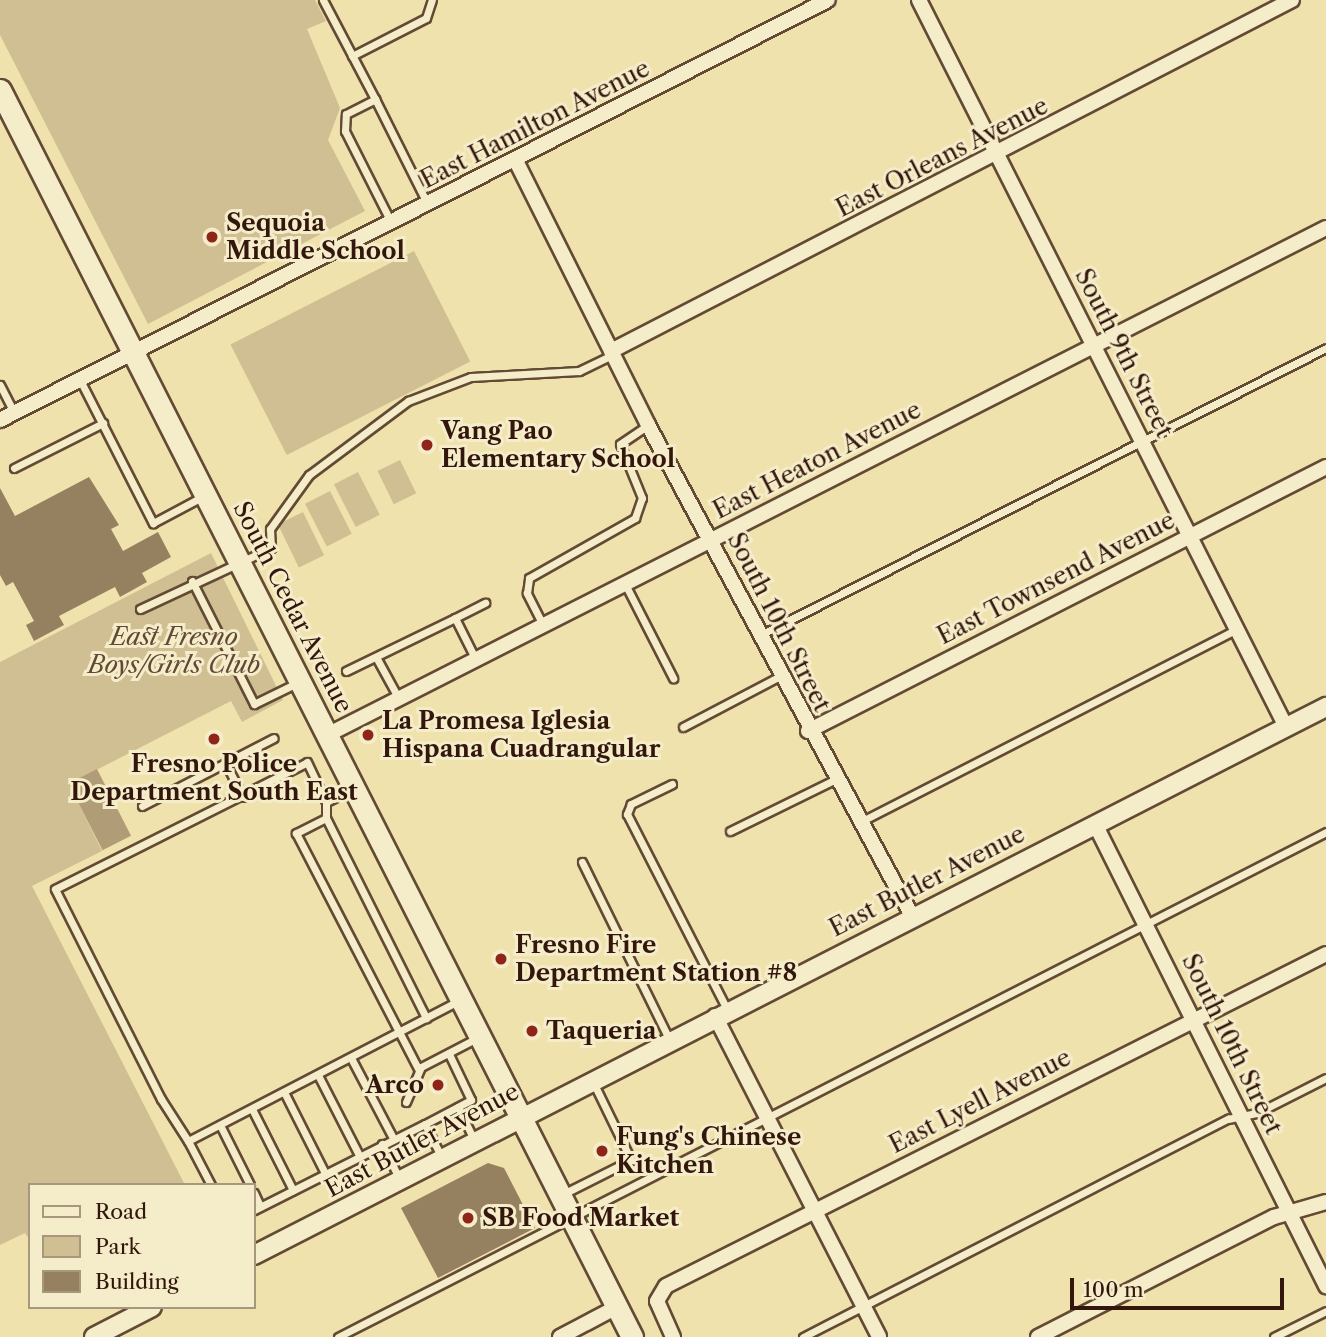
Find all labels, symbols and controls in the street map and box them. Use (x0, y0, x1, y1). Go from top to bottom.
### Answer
street label: East Hamilton Avenue (415, 53, 655, 195)
street label: East Orleans Avenue (831, 91, 1053, 223)
place label: Sequoia Middle School (226, 209, 405, 265)
marker: Sequoia Middle School (204, 229, 220, 245)
street label: South 9th Street (1069, 264, 1179, 442)
street label: East Heaton Avenue (708, 395, 926, 525)
place label: Vang Pao Elementary School (441, 417, 676, 473)
marker: Vang Pao Elementary School (419, 437, 435, 453)
street label: South Cedar Avenue (227, 496, 359, 718)
street label: East Townsend Avenue (932, 505, 1180, 651)
street label: South 10th Street (721, 528, 837, 716)
park label: East Fresno Boys/Girls Club (88, 623, 260, 679)
place label: La Promesa Iglesia Hispana Cuadrangular (382, 707, 661, 763)
marker: La Promesa Iglesia Hispana Cuadrangular (360, 727, 376, 743)
marker: Fresno Police Department South East (206, 731, 222, 747)
place label: Fresno Police Department South East (70, 750, 358, 806)
street label: East Butler Avenue (824, 819, 1030, 943)
place label: Fresno Fire Department Station #8 (515, 931, 797, 987)
street label: South 10th Street (1176, 949, 1288, 1139)
marker: Fresno Fire Department Station #8 (493, 951, 509, 967)
place label: Taqueria (546, 1017, 657, 1045)
marker: Taqueria (524, 1023, 540, 1039)
street label: East Lyell Avenue (884, 1043, 1076, 1159)
place label: Arco (366, 1071, 424, 1099)
street label: East Butler Avenue (320, 1076, 524, 1204)
marker: Arco (430, 1077, 446, 1093)
place label: Fung's Chinese Kitchen (616, 1123, 801, 1179)
marker: Fung's Chinese Kitchen (594, 1143, 610, 1159)
legend (28, 1183, 256, 1309)
text: Road (95, 1199, 147, 1224)
place label: SB Food Market (482, 1204, 679, 1232)
marker: SB Food Market (460, 1210, 476, 1226)
text: Park (95, 1234, 141, 1259)
scale bar (1074, 1264, 1288, 1308)
text: Building (95, 1269, 179, 1294)
text: 100 m (1083, 1277, 1144, 1302)

